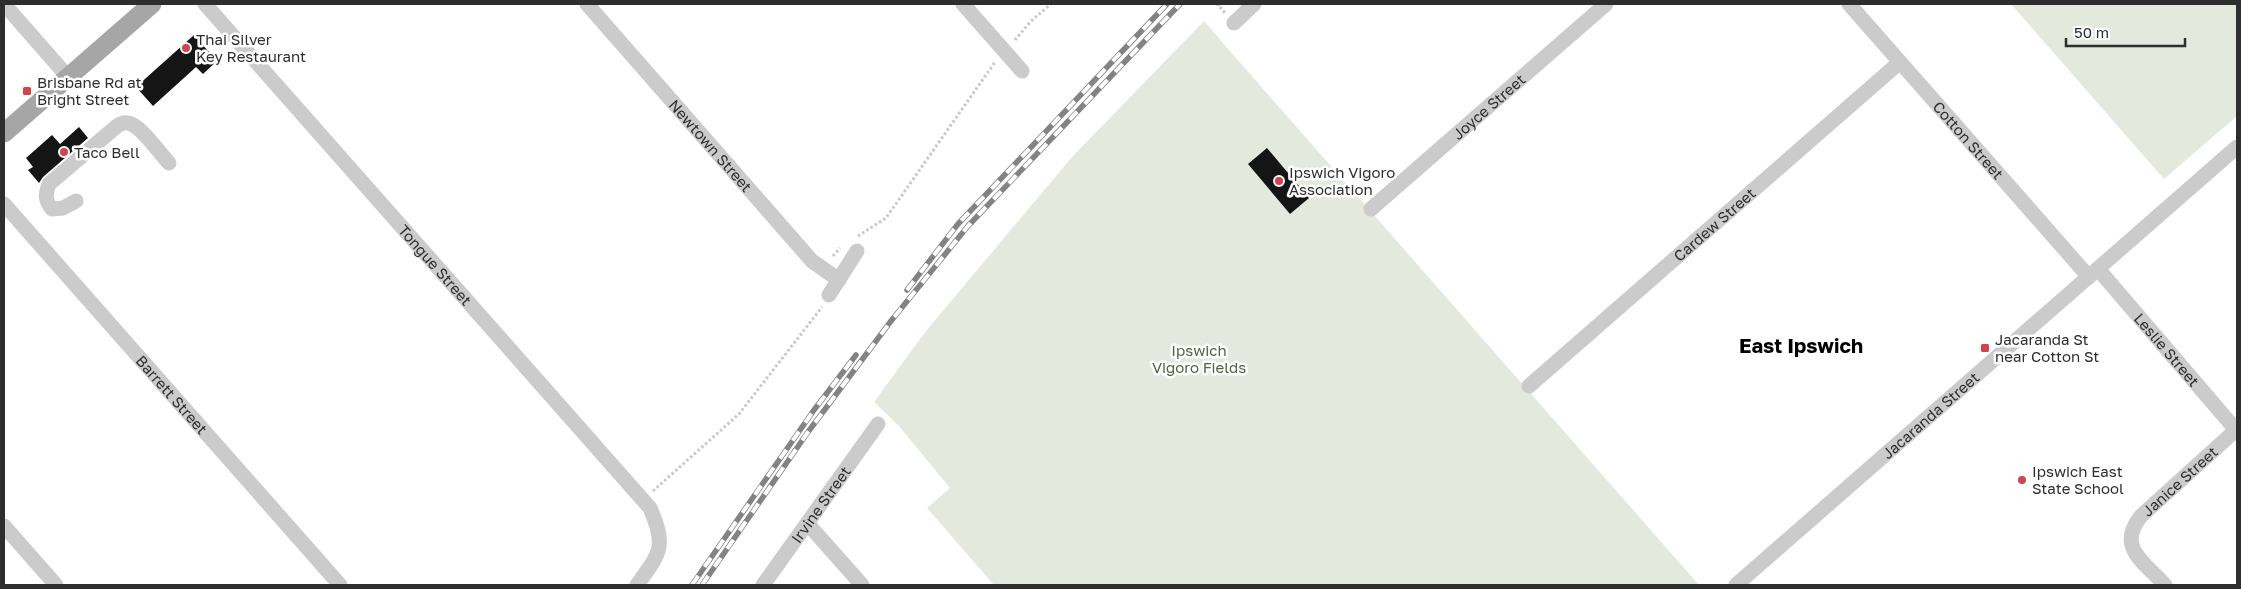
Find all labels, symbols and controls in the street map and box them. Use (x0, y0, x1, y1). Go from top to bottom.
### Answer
scale bar (2066, 15, 2185, 47)
text: 50 m (2074, 23, 2109, 41)
place label: Thai Silver Key Restaurant (196, 30, 306, 65)
marker: Thai Silver Key Restaurant (180, 42, 192, 54)
street label: Joyce Street (1449, 70, 1528, 143)
place label: Brisbane Rd at Bright Street (37, 73, 142, 108)
marker: Brisbane Rd at Bright Street (21, 85, 33, 97)
street label: Newtown Street (666, 96, 756, 195)
street label: Cotton Street (1930, 97, 2007, 183)
place label: Taco Bell (74, 143, 140, 161)
marker: Taco Bell (58, 146, 70, 158)
place label: Ipswich Vigoro Association (1289, 163, 1395, 198)
marker: Ipswich Vigoro Association (1273, 175, 1285, 187)
street label: Cardew Street (1670, 184, 1759, 265)
street label: Tongue Street (395, 221, 476, 309)
street label: Leslie Street (2131, 309, 2203, 390)
place label: Jacaranda St near Cotton St (1995, 330, 2099, 365)
district label: East Ipswich (1739, 333, 1863, 357)
park label: Ipswich Vigoro Fields (1152, 341, 1246, 376)
marker: Jacaranda St near Cotton St (1979, 342, 1991, 354)
street label: Barrett Street (133, 351, 211, 438)
street label: Jacaranda Street (1878, 368, 1982, 462)
street label: Janice Street (2138, 442, 2221, 520)
place label: Ipswich East State School (2032, 462, 2124, 497)
street label: Irvine Street (787, 463, 854, 546)
marker: Ipswich East State School (2016, 474, 2028, 486)

